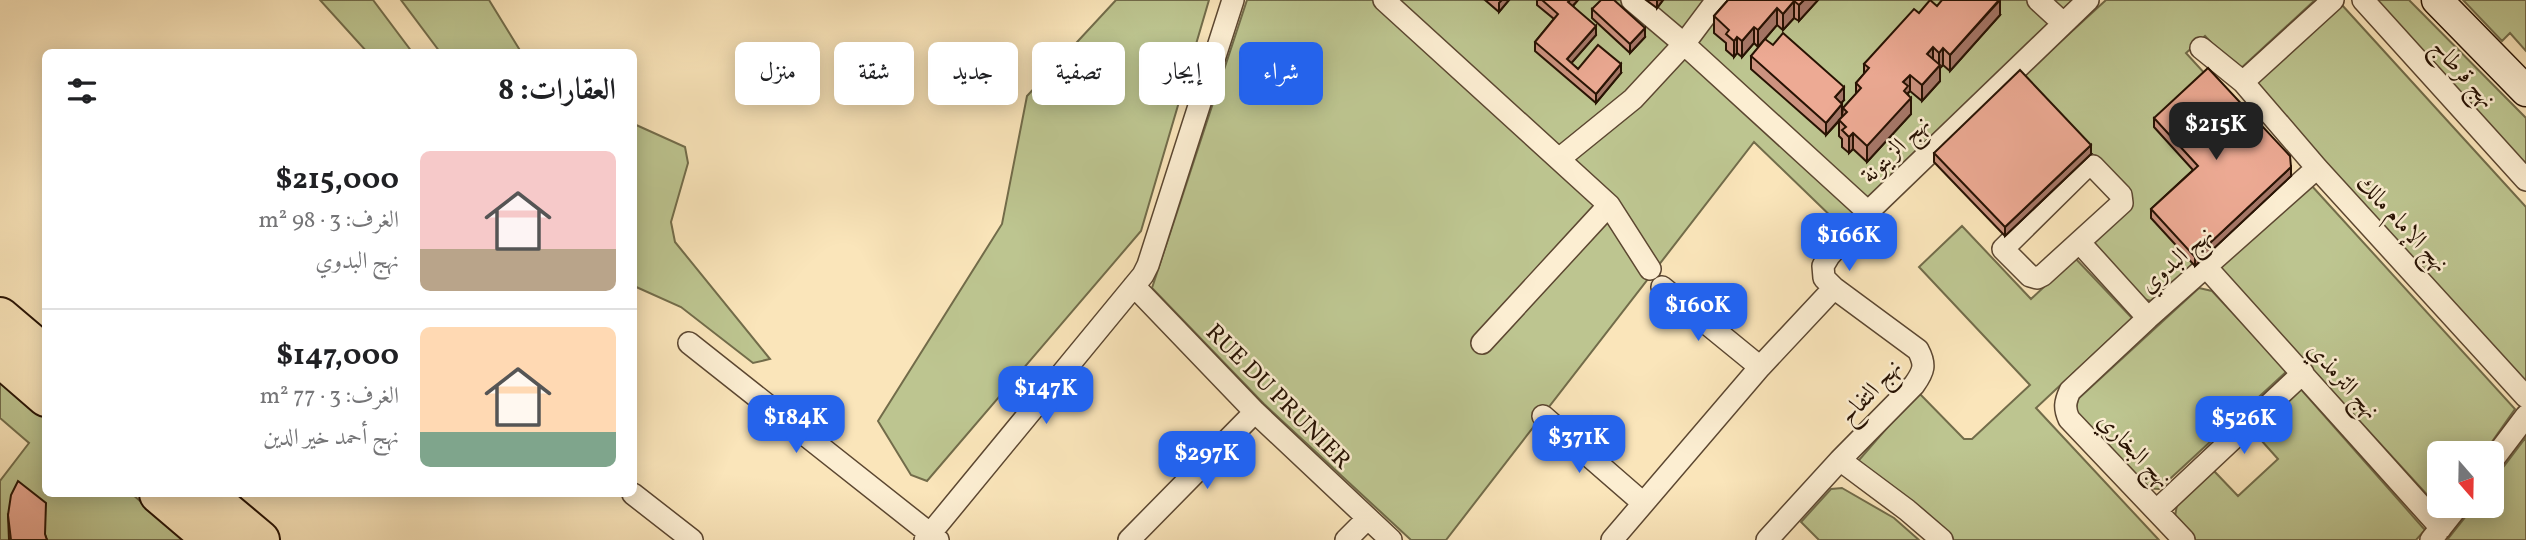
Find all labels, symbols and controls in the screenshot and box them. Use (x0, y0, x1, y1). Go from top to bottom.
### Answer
street label: نهج قرطاج (2421, 32, 2503, 118)
chip: منزل (735, 42, 820, 105)
chip: شقة (834, 42, 914, 105)
chip: جديد (928, 42, 1018, 105)
chip: تصفية (1032, 42, 1125, 105)
chip: إيجار (1139, 42, 1225, 105)
chip: شراء (1239, 42, 1323, 105)
text: العقارات: 8 (498, 70, 616, 112)
icon: filters (63, 72, 101, 110)
pin: $215K (2167, 102, 2265, 162)
street label: نهج الزيتونة (1854, 109, 1940, 194)
text: $215K (2185, 109, 2247, 141)
text: $215,000 (275, 159, 399, 201)
street label: نهج الإمام مالك (2346, 168, 2456, 282)
icon: home (476, 179, 560, 263)
text: الغرف: 3 · 98 m² (258, 205, 399, 237)
pin: $166K (1800, 214, 1898, 273)
street label: نهج البدوي (2133, 219, 2223, 304)
text: $166K (1817, 220, 1881, 252)
text: نهج البدوي (315, 246, 399, 278)
pin: $160K (1649, 284, 1747, 343)
text: $160K (1665, 290, 1731, 322)
street label: RUE DU PRUNIER (1197, 317, 1358, 478)
text: $147,000 (276, 335, 399, 377)
street label: نهج الترمذي (2297, 335, 2387, 429)
street label: نهج التفاح (1832, 352, 1912, 434)
icon: home (476, 355, 560, 439)
pin: $147K (997, 366, 1095, 426)
text: $147K (1014, 373, 1078, 405)
text: الغرف: 3 · 77 m² (260, 381, 399, 413)
pin: $184K (747, 396, 845, 455)
pin: $526K (2195, 396, 2293, 456)
text: $184K (764, 402, 828, 434)
text: $526K (2211, 403, 2277, 435)
street label: نهج البخاري (2087, 406, 2179, 499)
pin: $371K (1530, 416, 1628, 475)
text: نهج أحمد خير الدين (263, 422, 399, 454)
text: $371K (1548, 422, 1610, 454)
pin: $297K (1158, 432, 1256, 491)
text: $297K (1174, 438, 1240, 470)
north arrow (2427, 441, 2504, 518)
map controls (2427, 441, 2504, 518)

